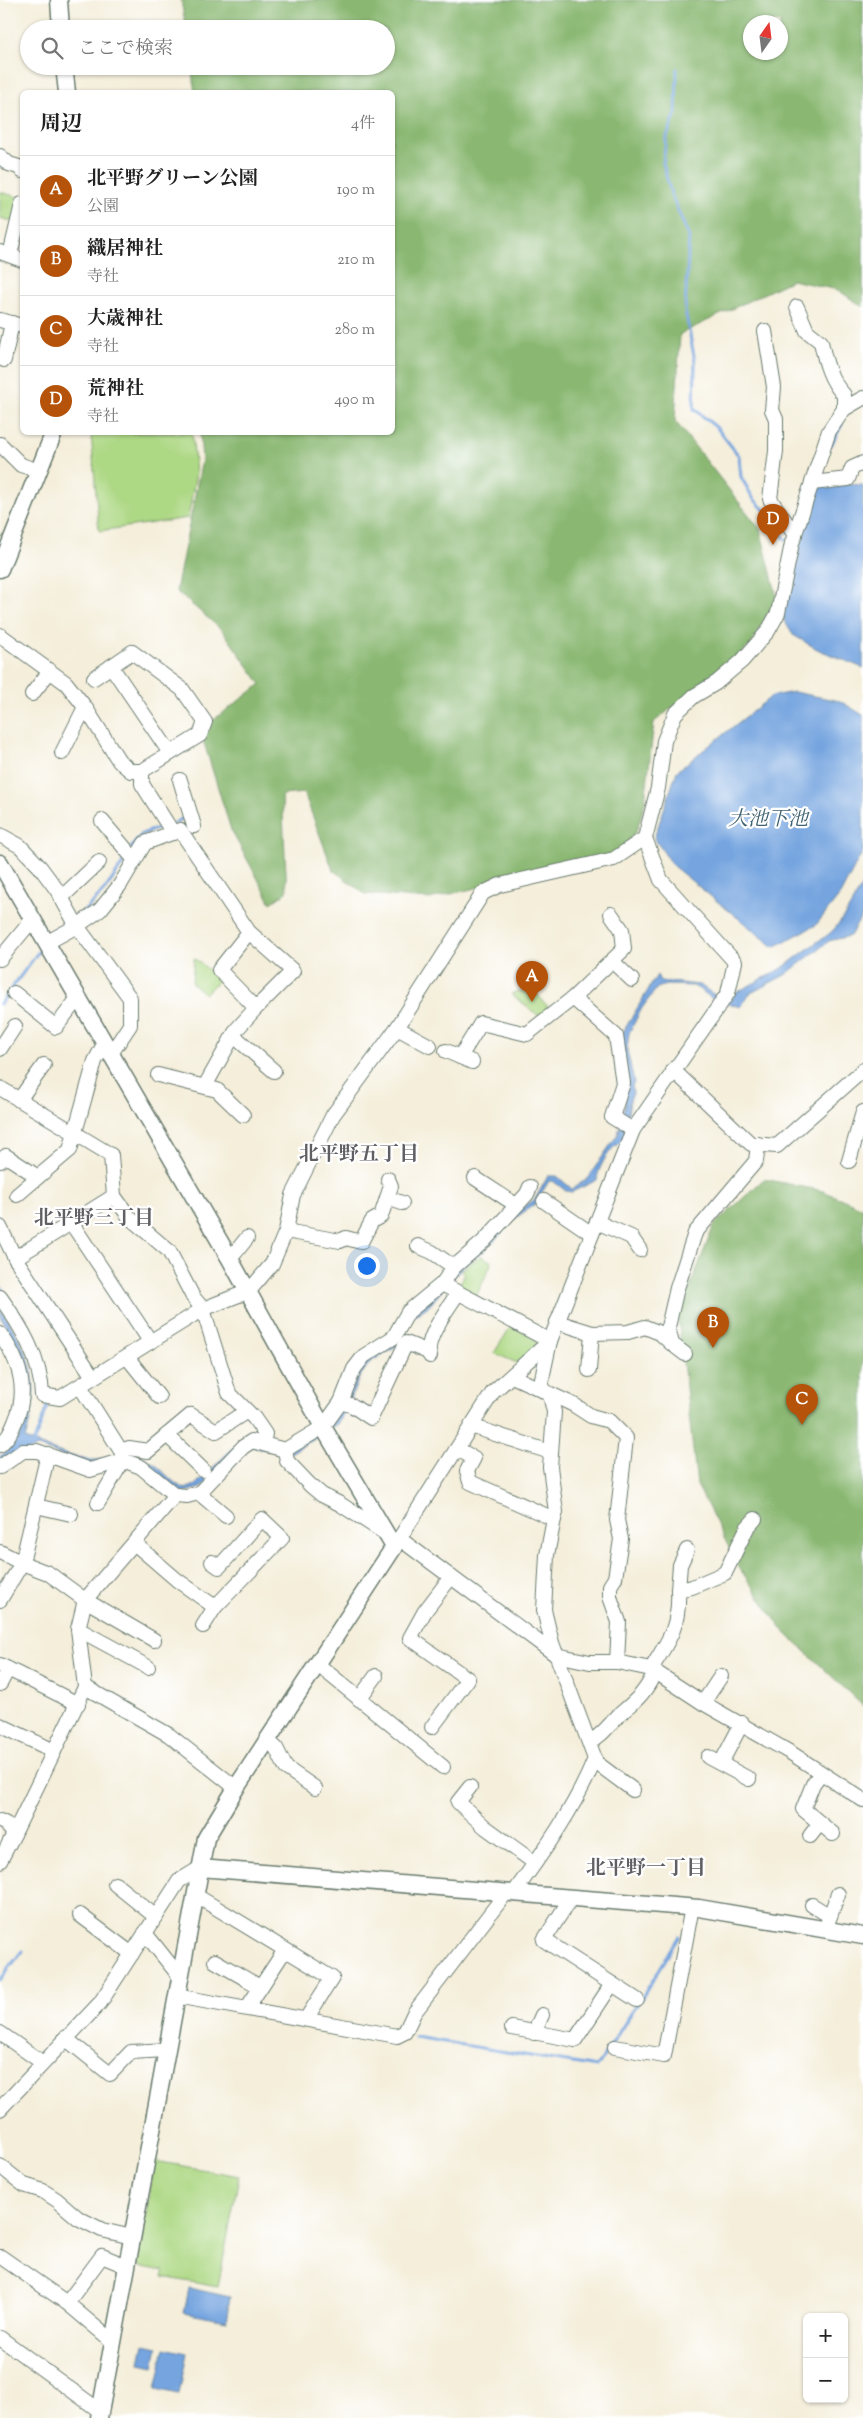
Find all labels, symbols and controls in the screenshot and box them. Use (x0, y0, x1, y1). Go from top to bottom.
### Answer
north arrow (743, 15, 788, 60)
search box (20, 20, 395, 75)
icon: search (38, 34, 66, 62)
text: ここで検索 (78, 36, 173, 63)
text: 周辺 (40, 110, 82, 140)
text: 4件 (351, 113, 375, 136)
text: 北平野グリーン公園 (87, 166, 258, 193)
text: A (50, 179, 63, 202)
text: 190 m (337, 179, 375, 202)
text: 公園 (87, 196, 119, 219)
text: 織居神社 (87, 236, 163, 263)
text: B (51, 249, 61, 272)
text: 210 m (337, 249, 375, 272)
text: 寺社 (87, 266, 119, 289)
text: 大歳神社 (87, 306, 163, 333)
text: C (50, 319, 62, 342)
text: 280 m (334, 319, 375, 342)
text: 寺社 (87, 336, 119, 359)
text: 荒神社 (87, 376, 144, 403)
text: D (50, 389, 62, 412)
text: 490 m (334, 389, 375, 412)
text: 寺社 (87, 406, 119, 429)
pin: D (757, 504, 789, 545)
water label: 大池下池 (728, 806, 810, 835)
pin: A (516, 961, 548, 1002)
district label: 北平野五丁目 (299, 1141, 419, 1170)
district label: 北平野三丁目 (34, 1205, 154, 1234)
your location (354, 1253, 380, 1279)
pin: B (697, 1307, 729, 1348)
pin: C (786, 1384, 818, 1425)
district label: 北平野一丁目 (586, 1855, 706, 1884)
map controls (803, 2313, 848, 2403)
button: + (803, 2313, 848, 2358)
button: − (803, 2358, 848, 2403)

